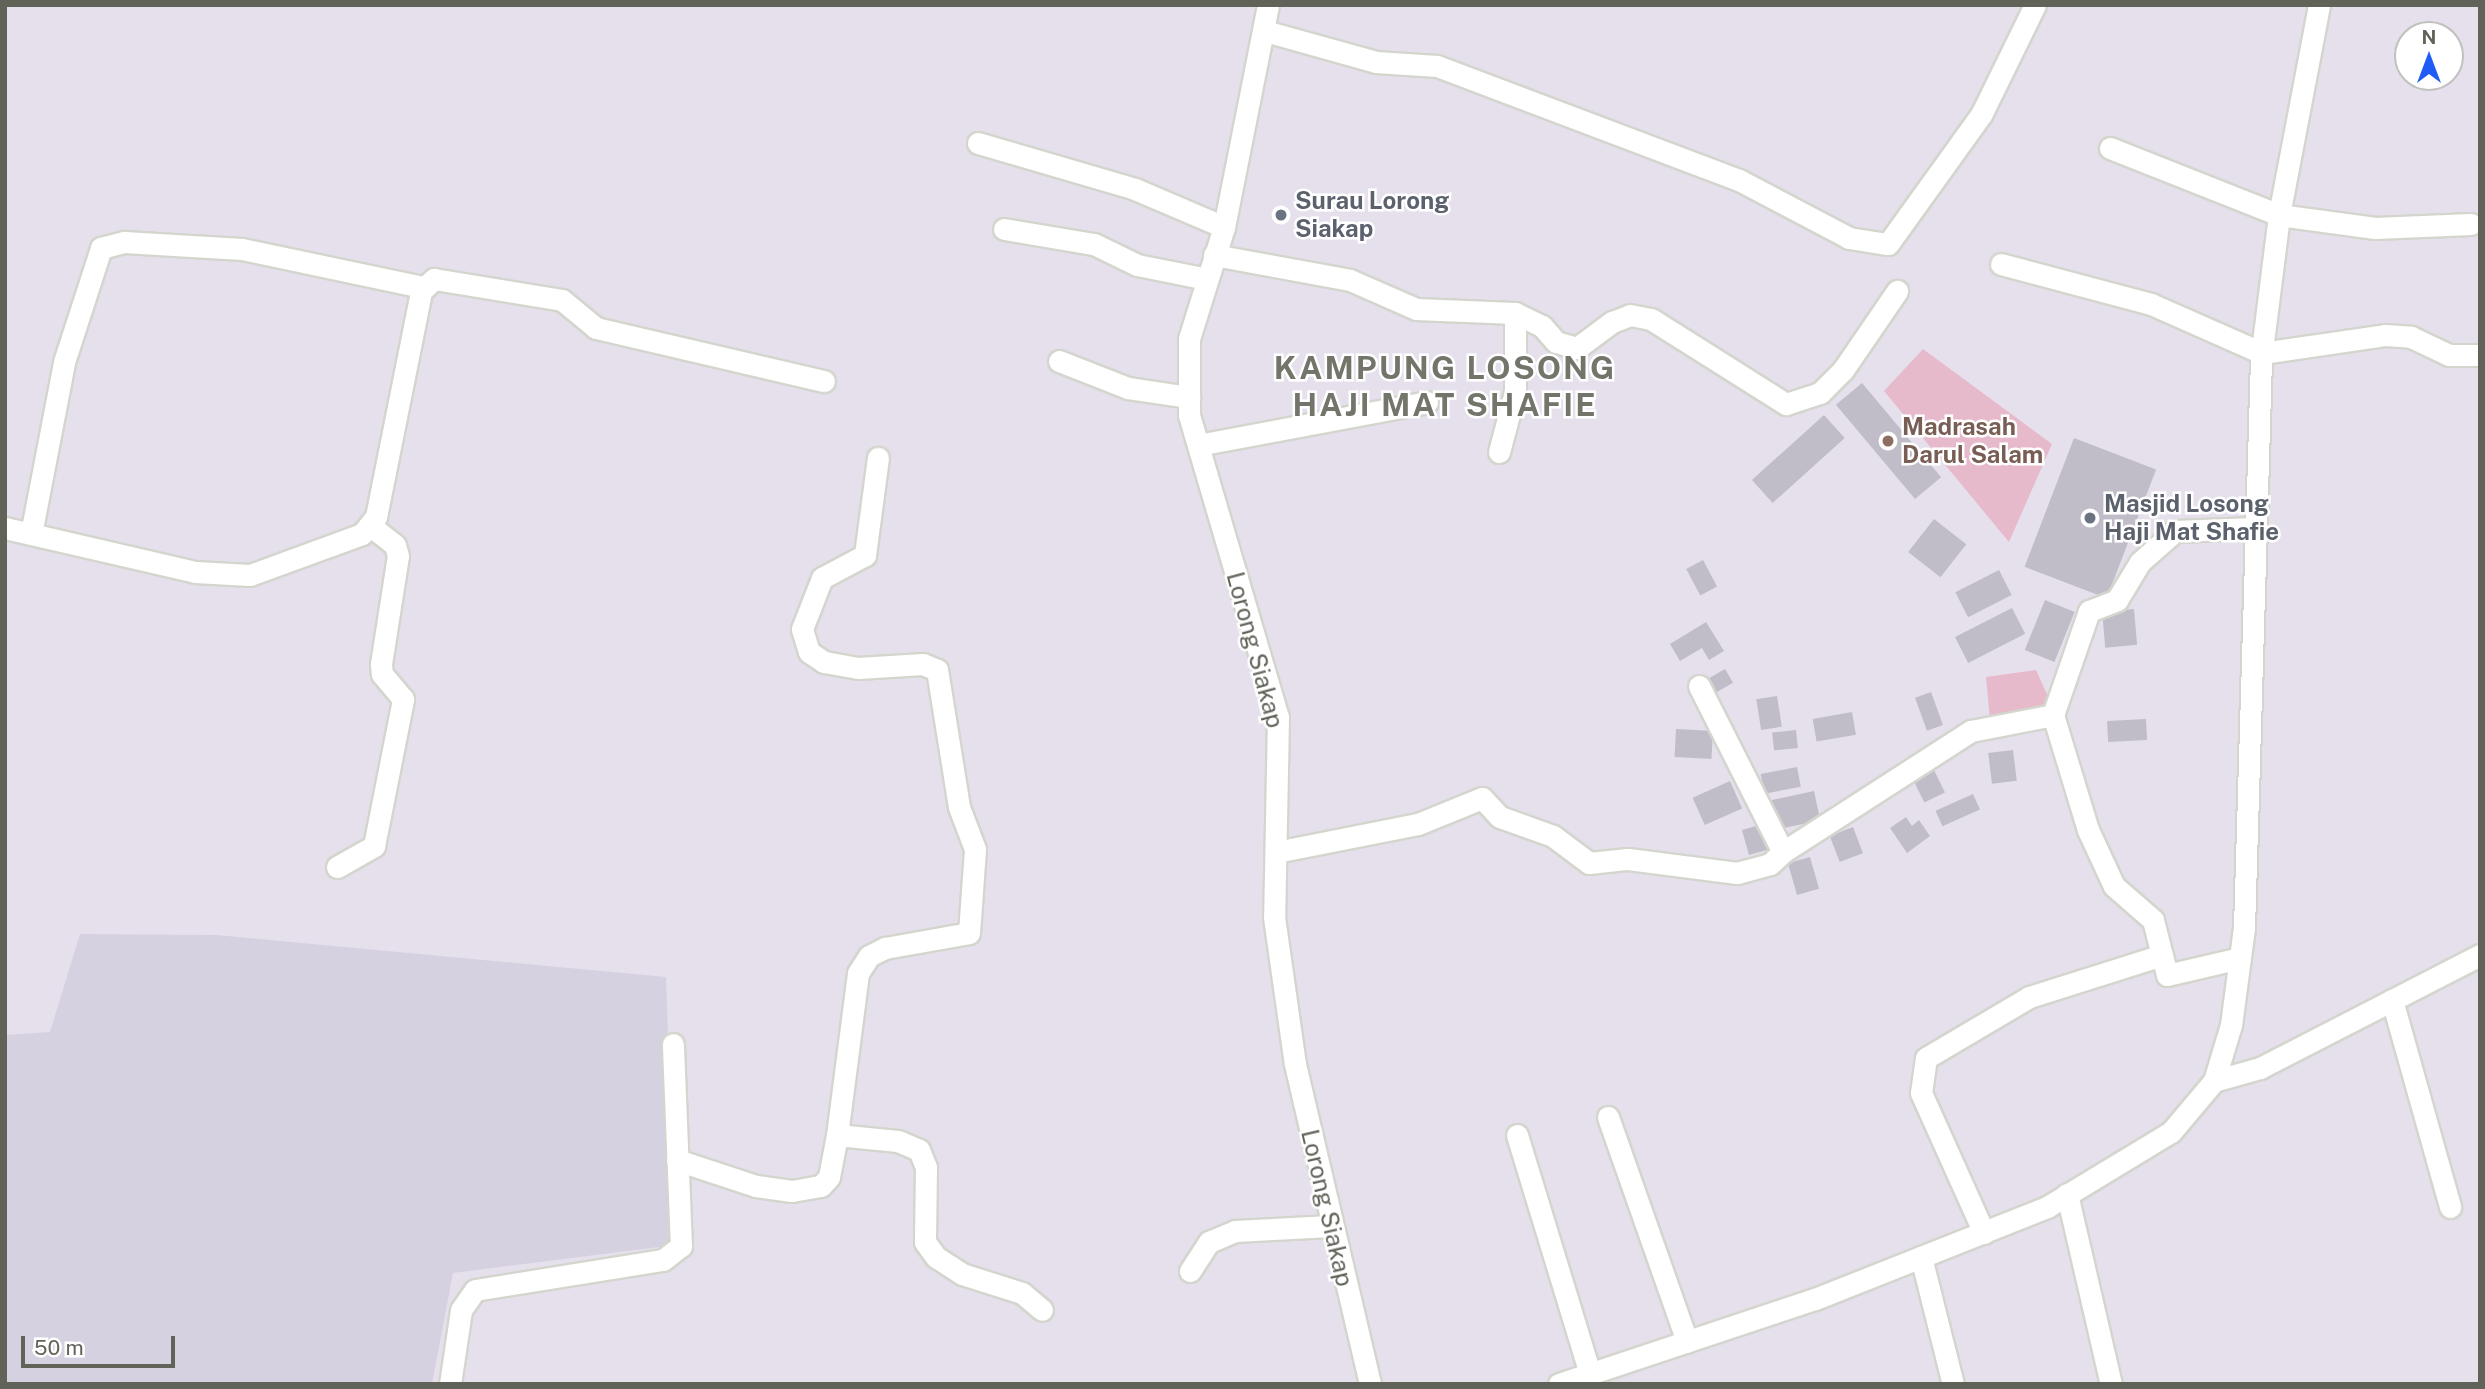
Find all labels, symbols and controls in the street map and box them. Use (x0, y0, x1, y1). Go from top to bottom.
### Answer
north arrow (2394, 21, 2464, 91)
text: N (2422, 26, 2436, 48)
place label: Surau Lorong Siakap (1295, 187, 1449, 243)
marker: Surau Lorong Siakap (1273, 207, 1289, 223)
district label: KAMPUNG LOSONG HAJI MAT SHAFIE (1275, 350, 1615, 425)
place label: Madrasah Darul Salam (1902, 413, 2043, 469)
marker: Madrasah Darul Salam (1880, 433, 1896, 449)
place label: Masjid Losong Haji Mat Shafie (2104, 490, 2279, 546)
marker: Masjid Losong Haji Mat Shafie (2082, 510, 2098, 526)
street label: Lorong Siakap (1220, 569, 1290, 731)
street label: Lorong Siakap (1295, 1127, 1359, 1289)
scale bar (24, 1322, 178, 1366)
text: 50 m (34, 1335, 84, 1360)

